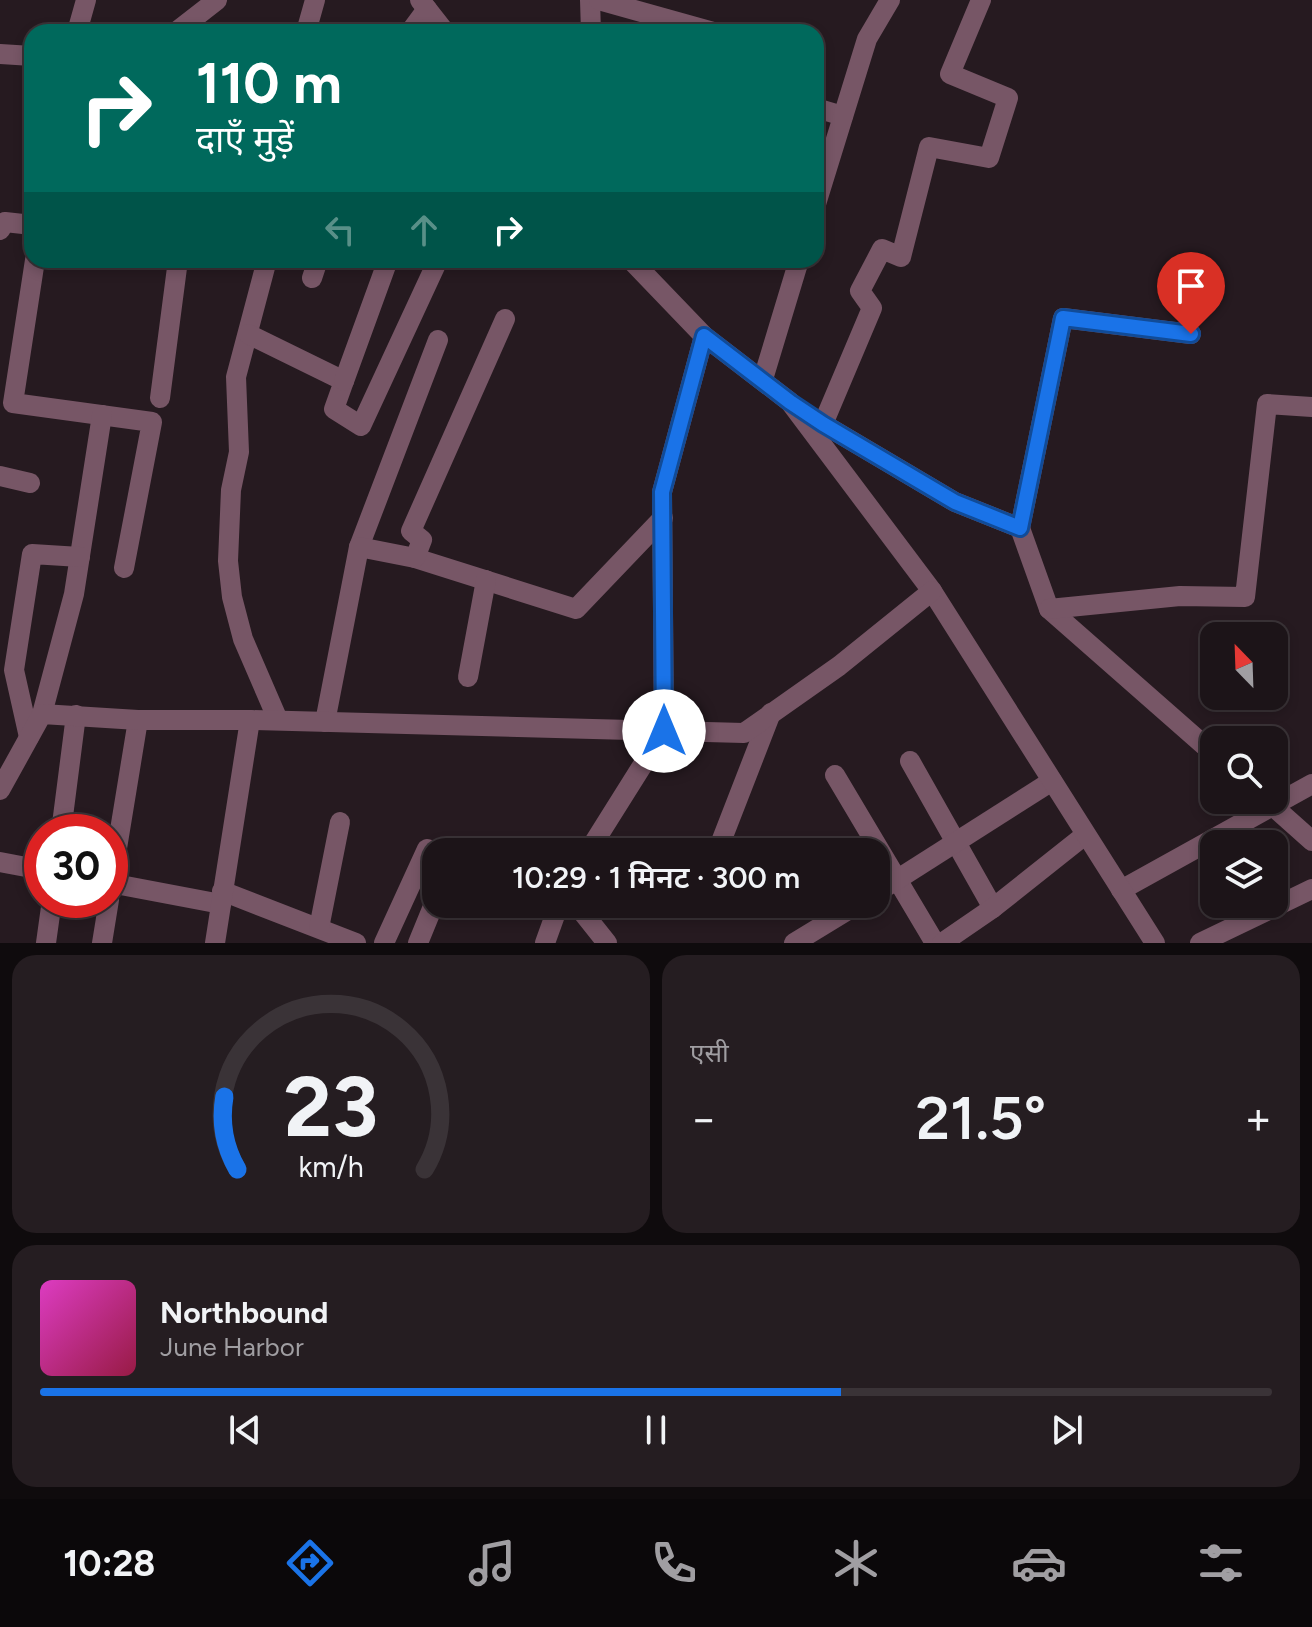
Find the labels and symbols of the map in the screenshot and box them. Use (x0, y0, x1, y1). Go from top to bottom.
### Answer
pin (1157, 252, 1225, 334)
north arrow (1200, 622, 1288, 710)
position arrow (622, 689, 706, 773)
speed limit sign: 30 (24, 814, 128, 918)

